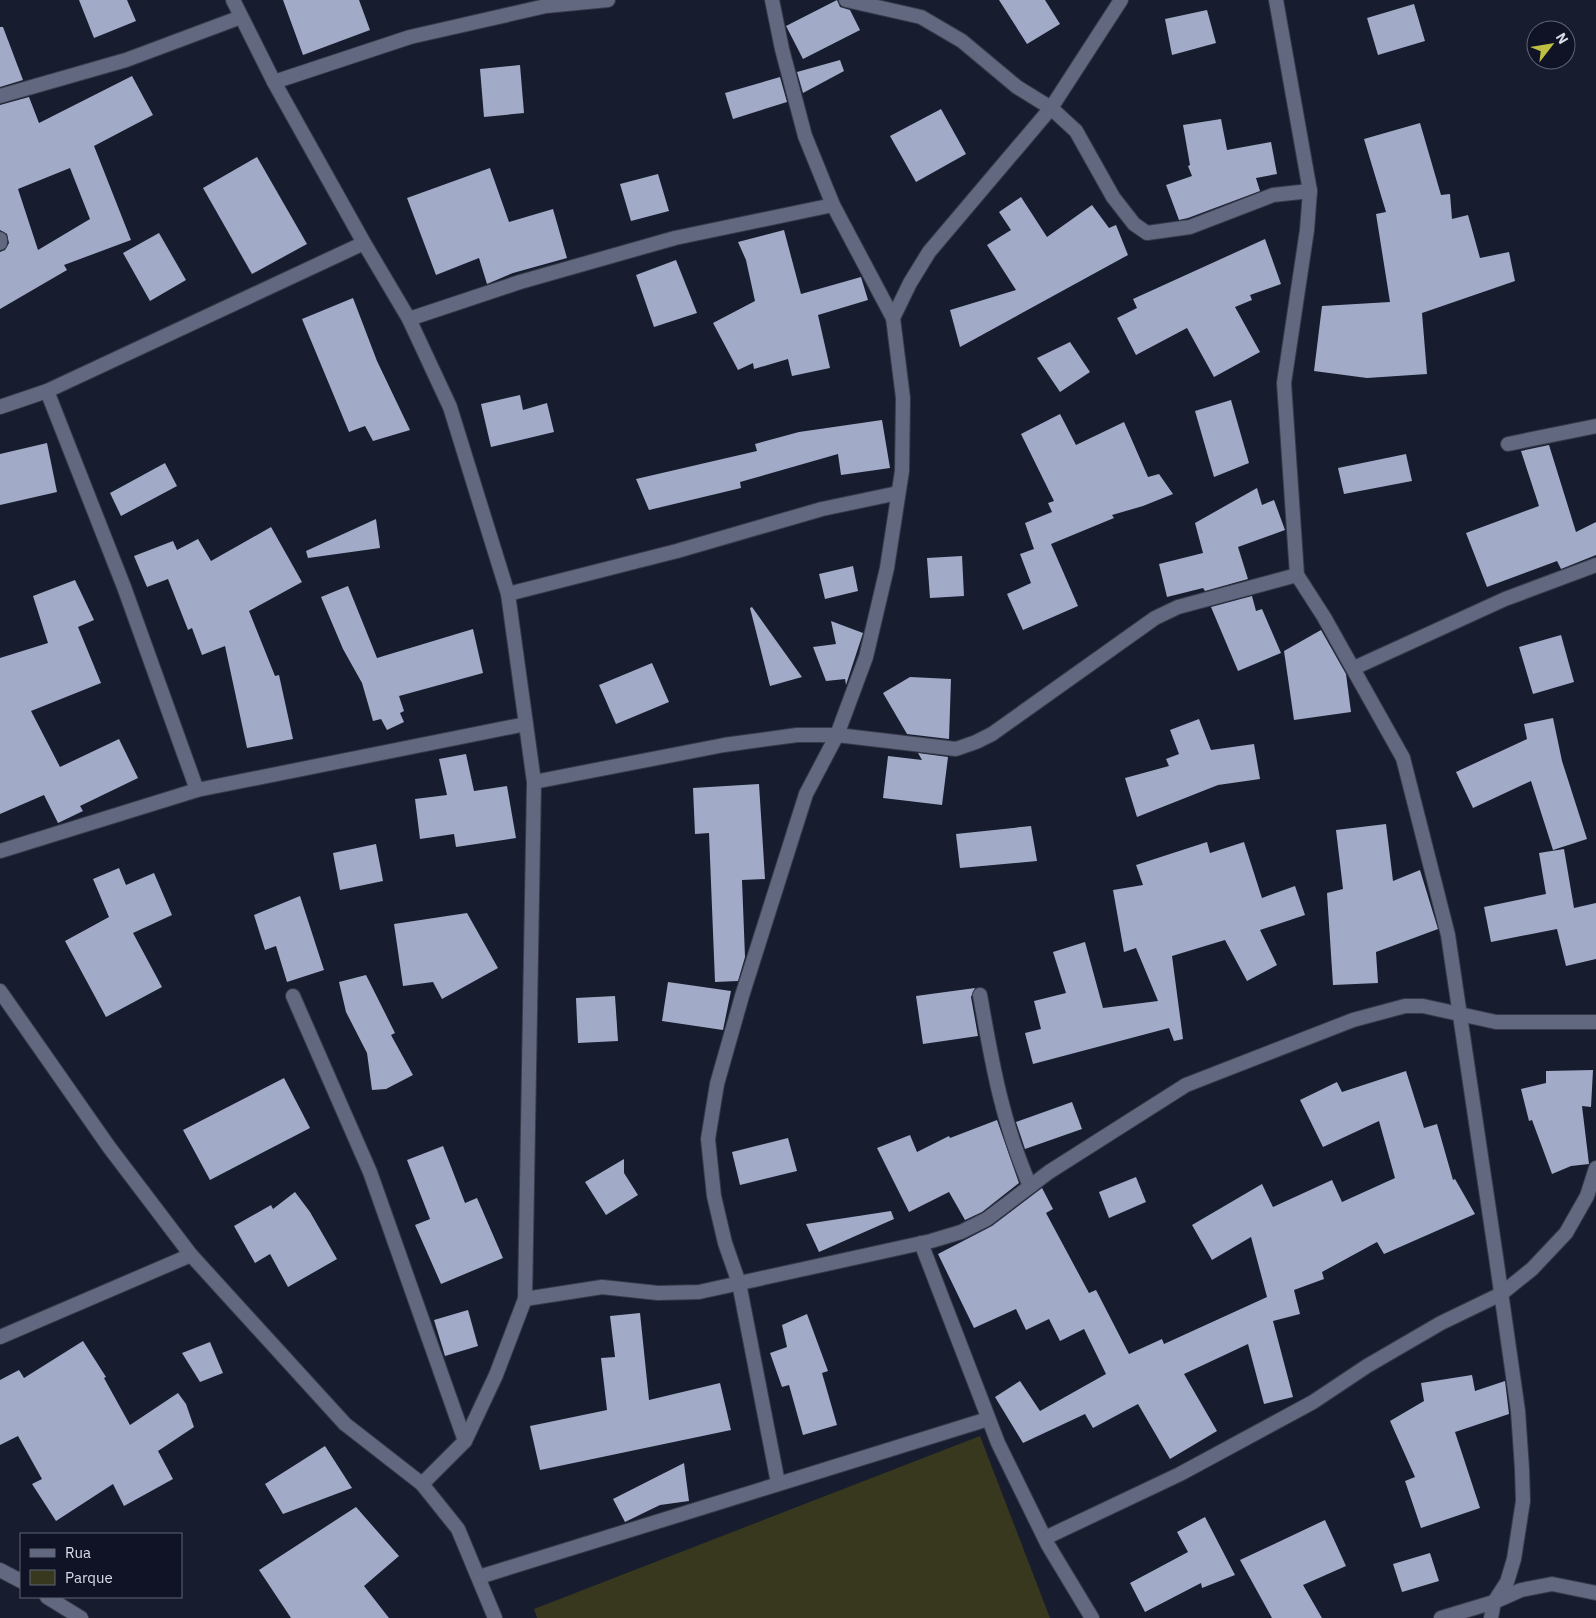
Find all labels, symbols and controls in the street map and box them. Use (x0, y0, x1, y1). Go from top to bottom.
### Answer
north arrow (1526, 20, 1576, 70)
text: N (1552, 29, 1572, 47)
legend (20, 1533, 182, 1598)
text: Rua (65, 1543, 91, 1562)
text: Parque (65, 1568, 113, 1587)

